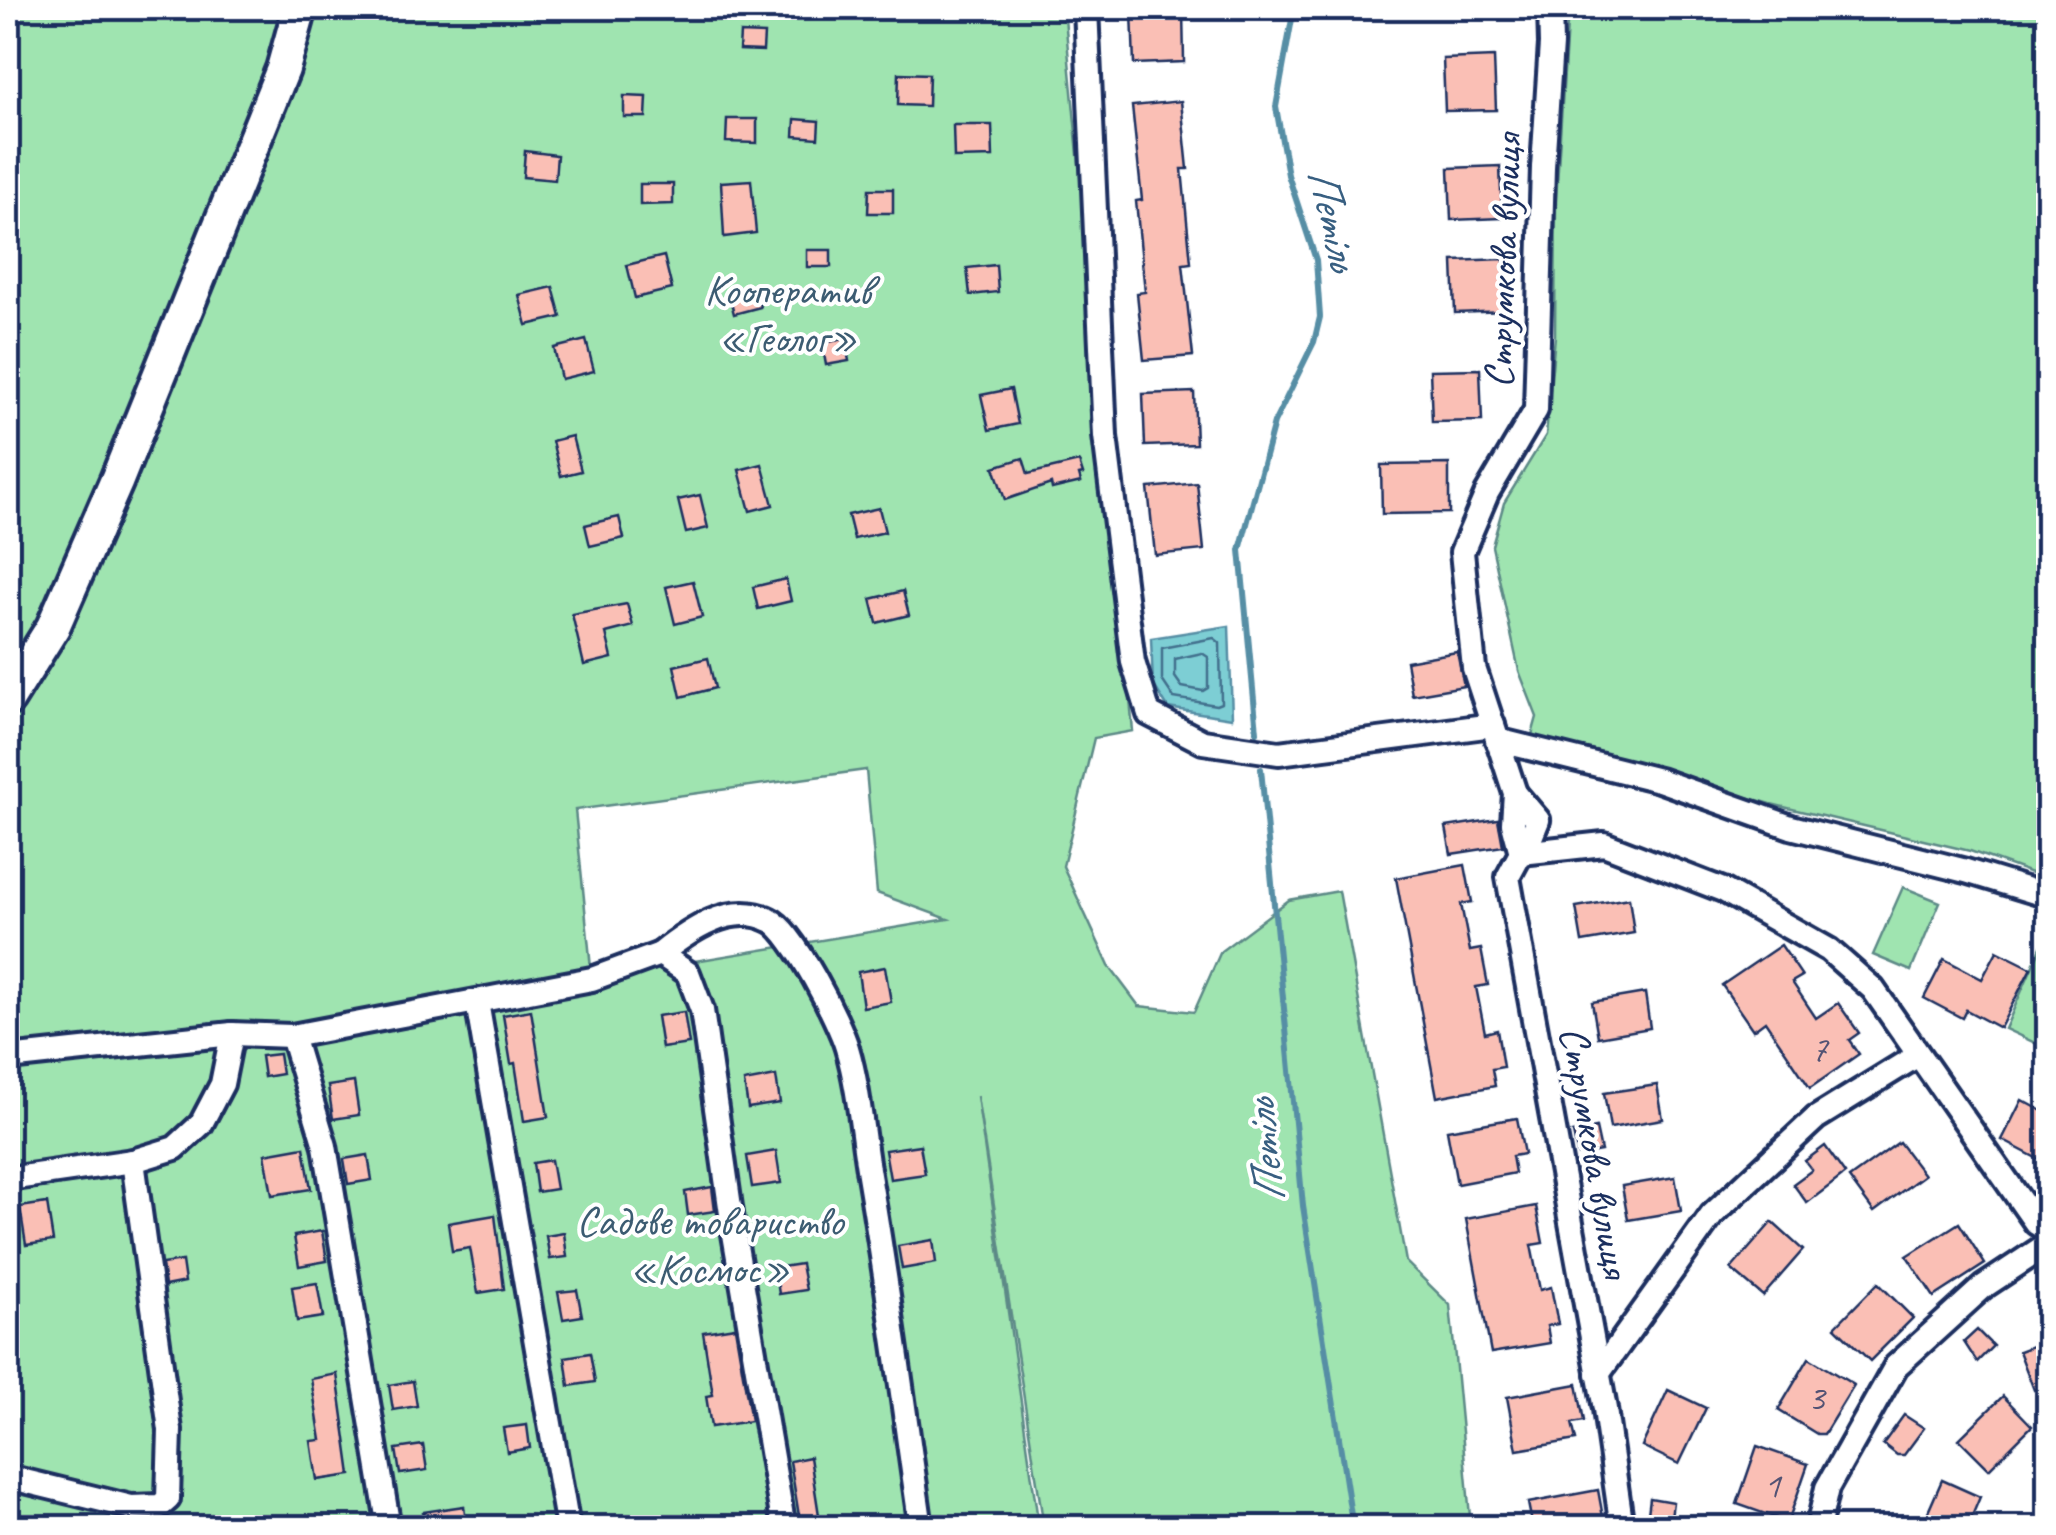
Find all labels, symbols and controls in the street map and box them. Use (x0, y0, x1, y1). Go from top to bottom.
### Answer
street label: Струмкова вулиця (1472, 130, 1534, 389)
water label: Петіль (1294, 162, 1373, 279)
park label: Кооператив «Геолог» (705, 264, 881, 365)
street label: Струмкова вулиця (1547, 1022, 1644, 1284)
house number: 7 (1810, 1025, 1829, 1072)
water label: Петіль (1231, 1093, 1299, 1205)
park label: Садове товариство «Космос» (577, 1195, 846, 1296)
house number: 3 (1807, 1374, 1827, 1421)
house number: 1 (1763, 1461, 1782, 1508)

